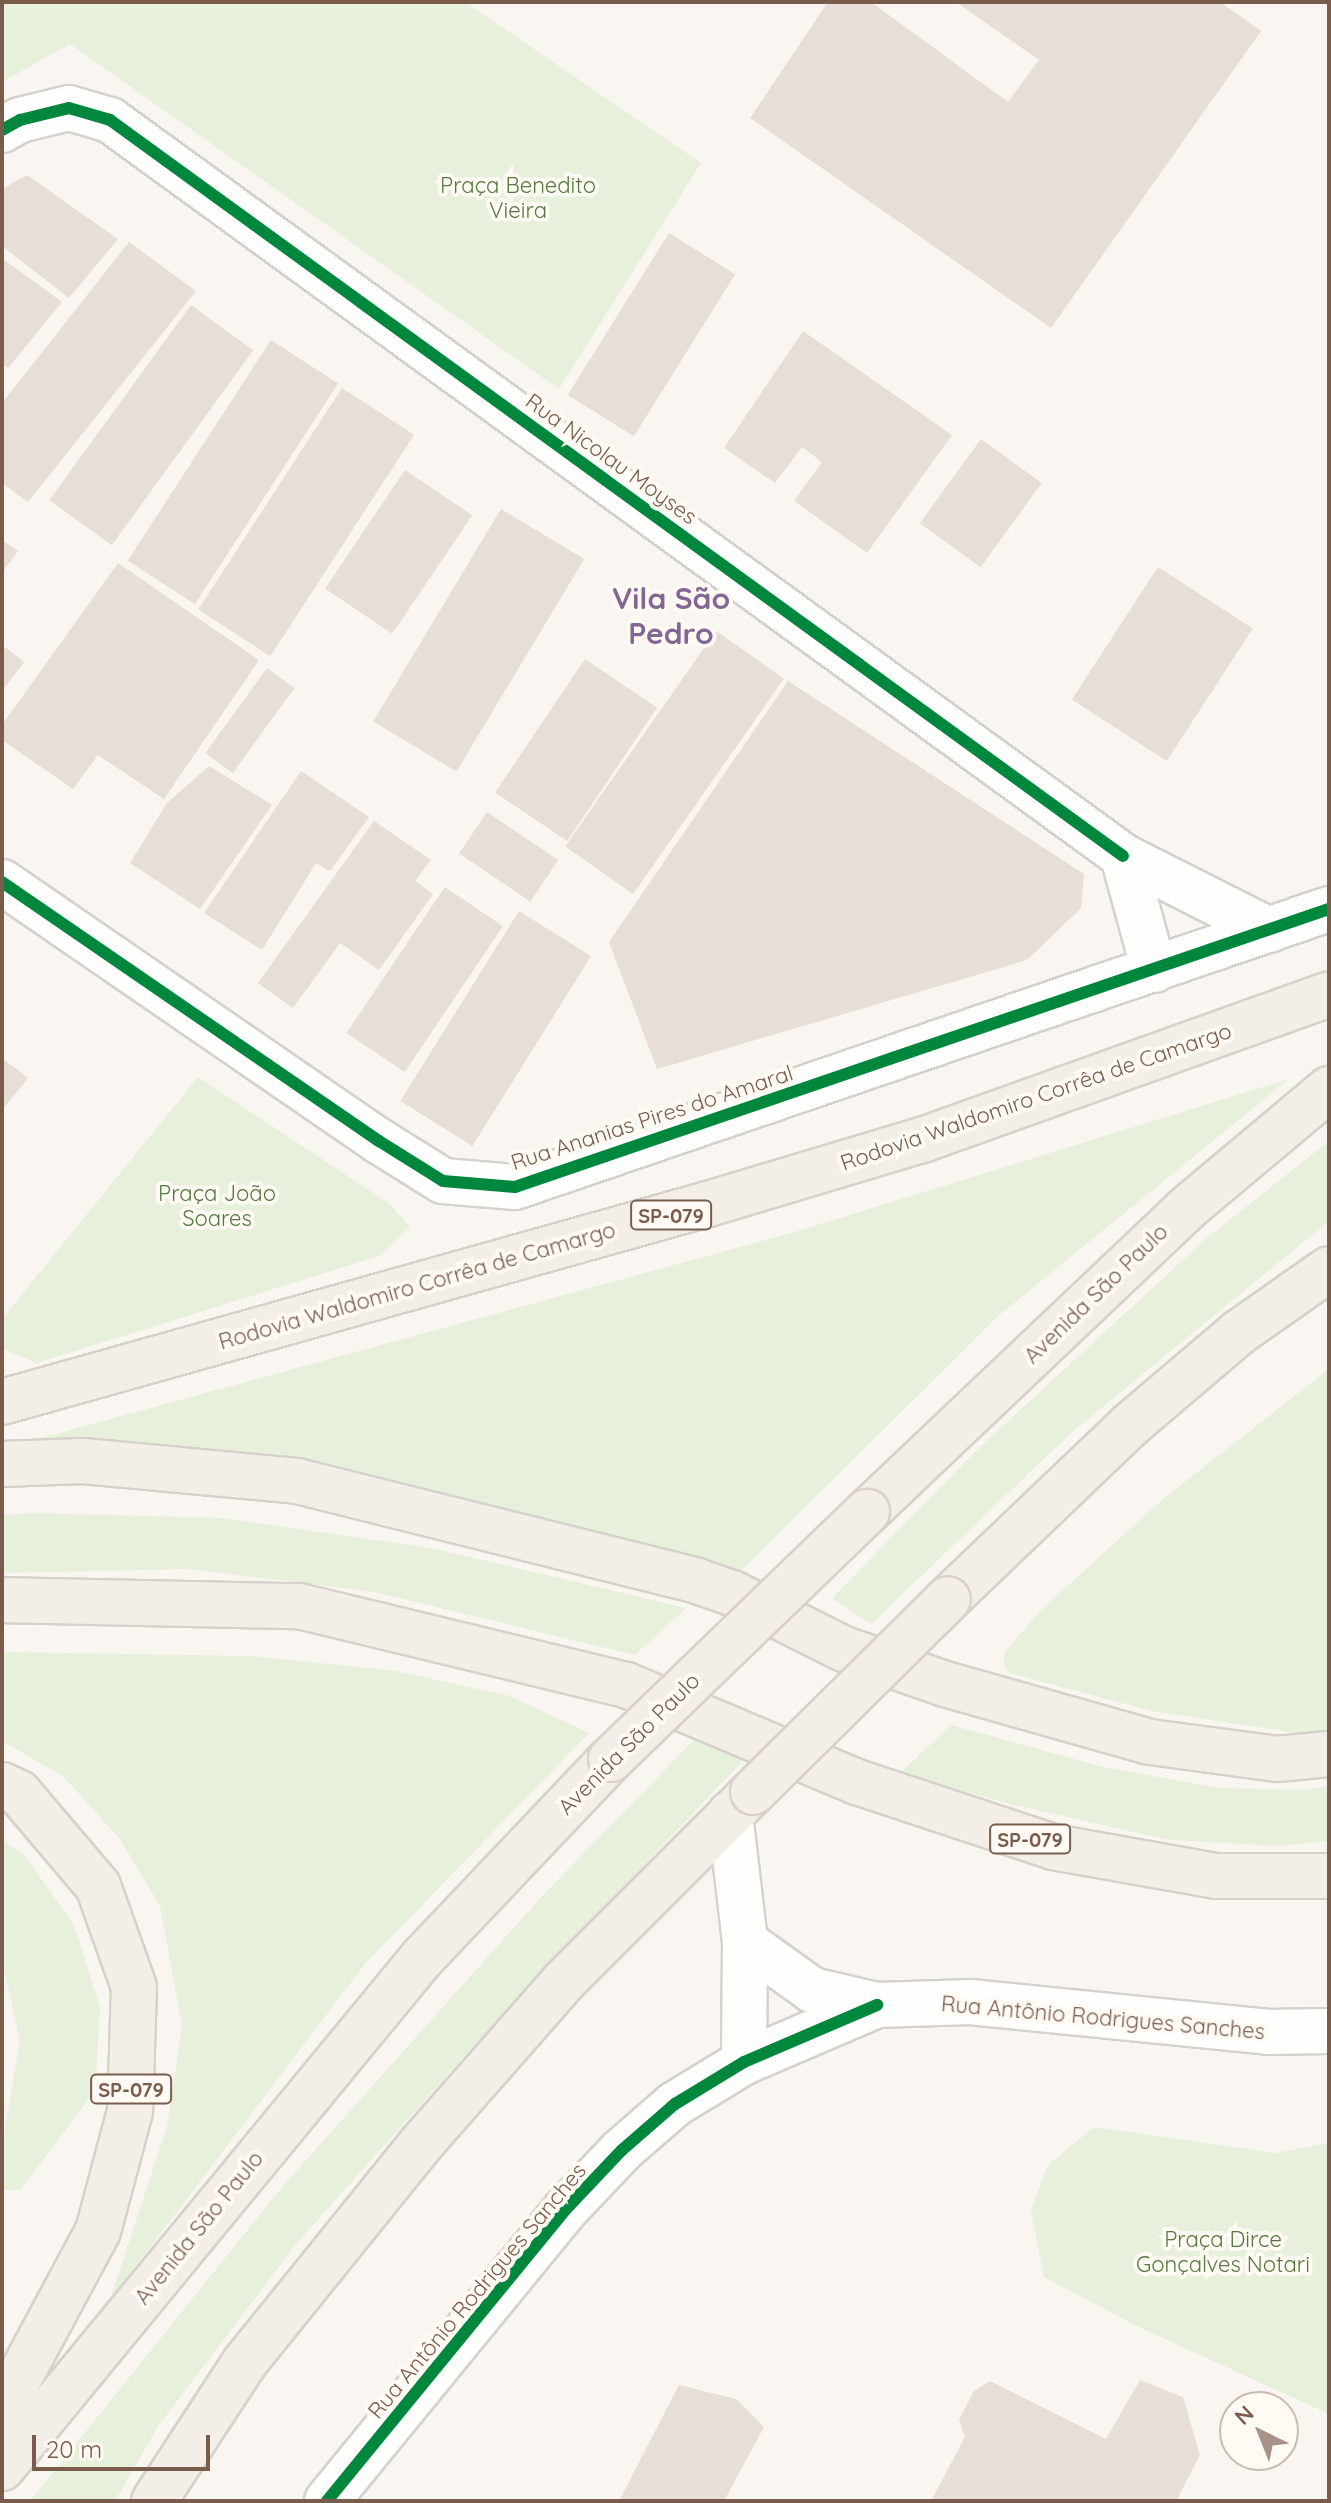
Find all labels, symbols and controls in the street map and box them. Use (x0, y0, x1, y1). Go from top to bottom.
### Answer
park label: Praça Benedito Vieira (440, 172, 596, 224)
street label: Rua Nicolau Moyses (520, 388, 702, 530)
district label: Vila São Pedro (612, 580, 730, 650)
street label: Rodovia Waldomiro Corrêa de Camargo (837, 1018, 1235, 1176)
street label: Rua Ananias Pires do Amaral (508, 1060, 796, 1176)
park label: Praça João Soares (158, 1180, 276, 1232)
road number: SP-079 (629, 1199, 713, 1231)
street label: Rodovia Waldomiro Corrêa de Camargo (216, 1217, 618, 1355)
street label: Avenida São Paulo (1019, 1219, 1173, 1369)
street label: Avenida São Paulo (553, 1668, 705, 1820)
road number: SP-079 (988, 1823, 1072, 1855)
street label: Rua Antônio Rodrigues Sanches (940, 1991, 1266, 2045)
road number: SP-079 (89, 2073, 173, 2105)
street label: Avenida São Paulo (129, 2146, 269, 2310)
street label: Rua Antônio Rodrigues Sanches (362, 2158, 592, 2424)
park label: Praça Dirce Gonçalves Notari (1136, 2226, 1310, 2278)
north arrow (1219, 2391, 1299, 2471)
text: N (1229, 2399, 1259, 2431)
scale bar (36, 2419, 214, 2469)
text: 20 m (46, 2434, 102, 2464)

